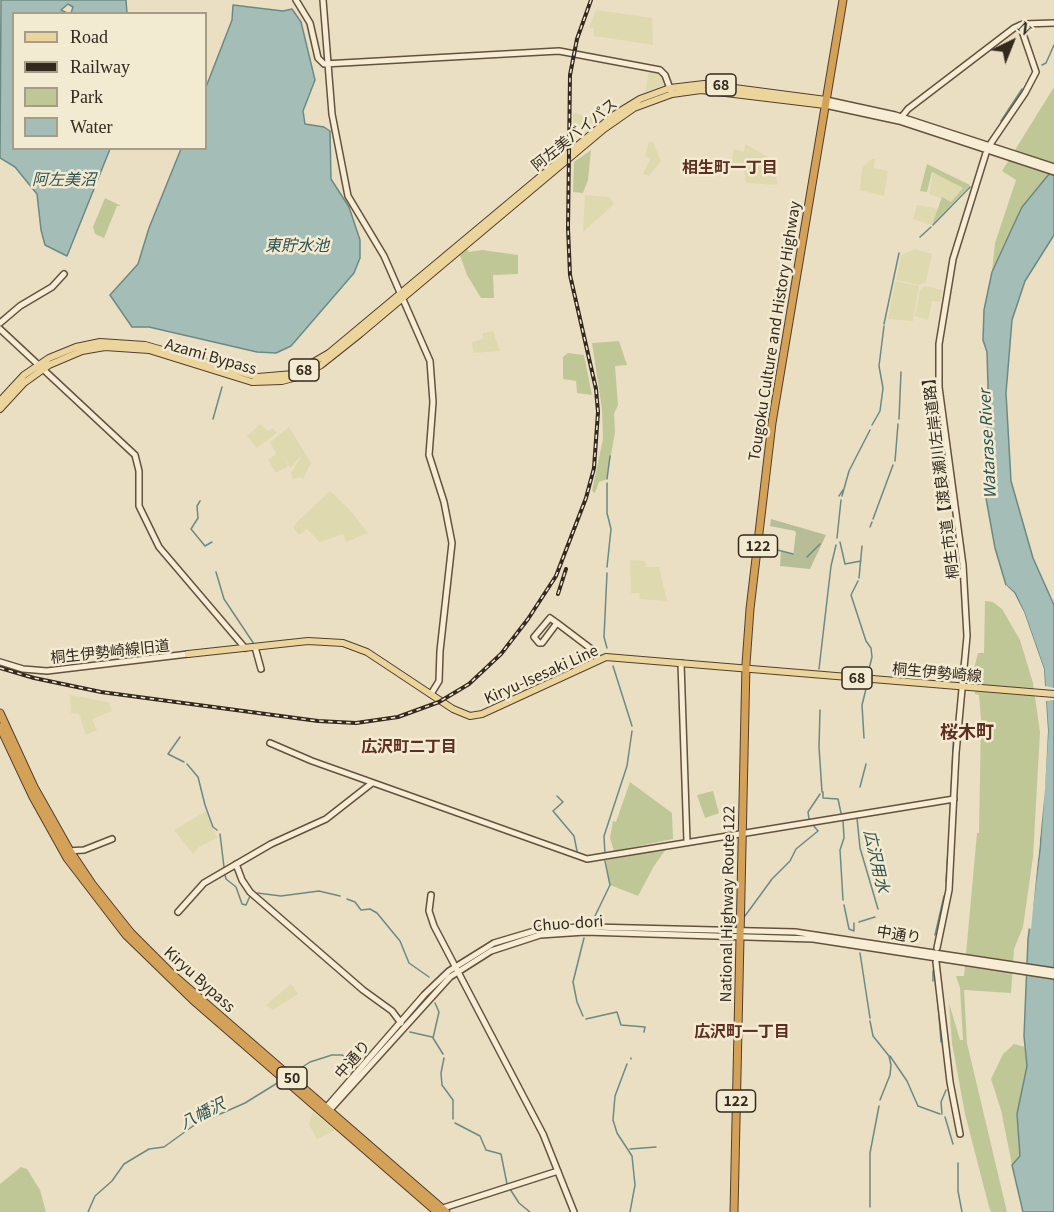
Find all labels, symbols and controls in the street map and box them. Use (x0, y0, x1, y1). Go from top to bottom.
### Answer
legend (12, 12, 207, 150)
north arrow (982, 12, 1042, 72)
text: N (1015, 18, 1035, 39)
text: Road (70, 27, 108, 47)
text: Railway (70, 57, 130, 77)
road number: 68 (706, 74, 736, 96)
text: Park (70, 87, 103, 107)
street label: 阿左美バイパス (528, 94, 620, 174)
text: Water (70, 117, 113, 137)
district label: 相生町一丁目 (682, 157, 778, 177)
water label: 阿左美沼 (32, 169, 96, 189)
street label: Tougoku Culture and History Highway (745, 200, 803, 462)
water label: 東貯水池 (265, 235, 329, 255)
street label: Azami Bypass (163, 334, 259, 378)
road number: 68 (289, 359, 319, 381)
street label: 桐生市道【渡良瀬川左岸道路】 (918, 370, 962, 580)
water label: Watarase River (975, 389, 999, 499)
road number: 122 (738, 535, 777, 557)
street label: 桐生伊勢崎線旧道 (49, 636, 171, 666)
street label: Kiryu-Isesaki Line (481, 641, 601, 707)
street label: 桐生伊勢崎線 (891, 659, 983, 685)
road number: 68 (842, 667, 872, 689)
district label: 桜木町 (940, 720, 994, 742)
district label: 広沢町二丁目 (361, 736, 457, 756)
street label: National Highway Route 122 (716, 806, 738, 1002)
water label: 広沢用水 (860, 828, 894, 894)
street label: Chuo-dori (532, 912, 604, 934)
street label: 中通り (875, 922, 923, 946)
street label: Kiryu Bypass (161, 942, 239, 1016)
district label: 広沢町一丁目 (694, 1021, 790, 1041)
street label: 中通り (330, 1036, 374, 1082)
road number: 50 (277, 1067, 307, 1089)
road number: 122 (716, 1090, 756, 1112)
water label: 八幡沢 (176, 1094, 228, 1132)

